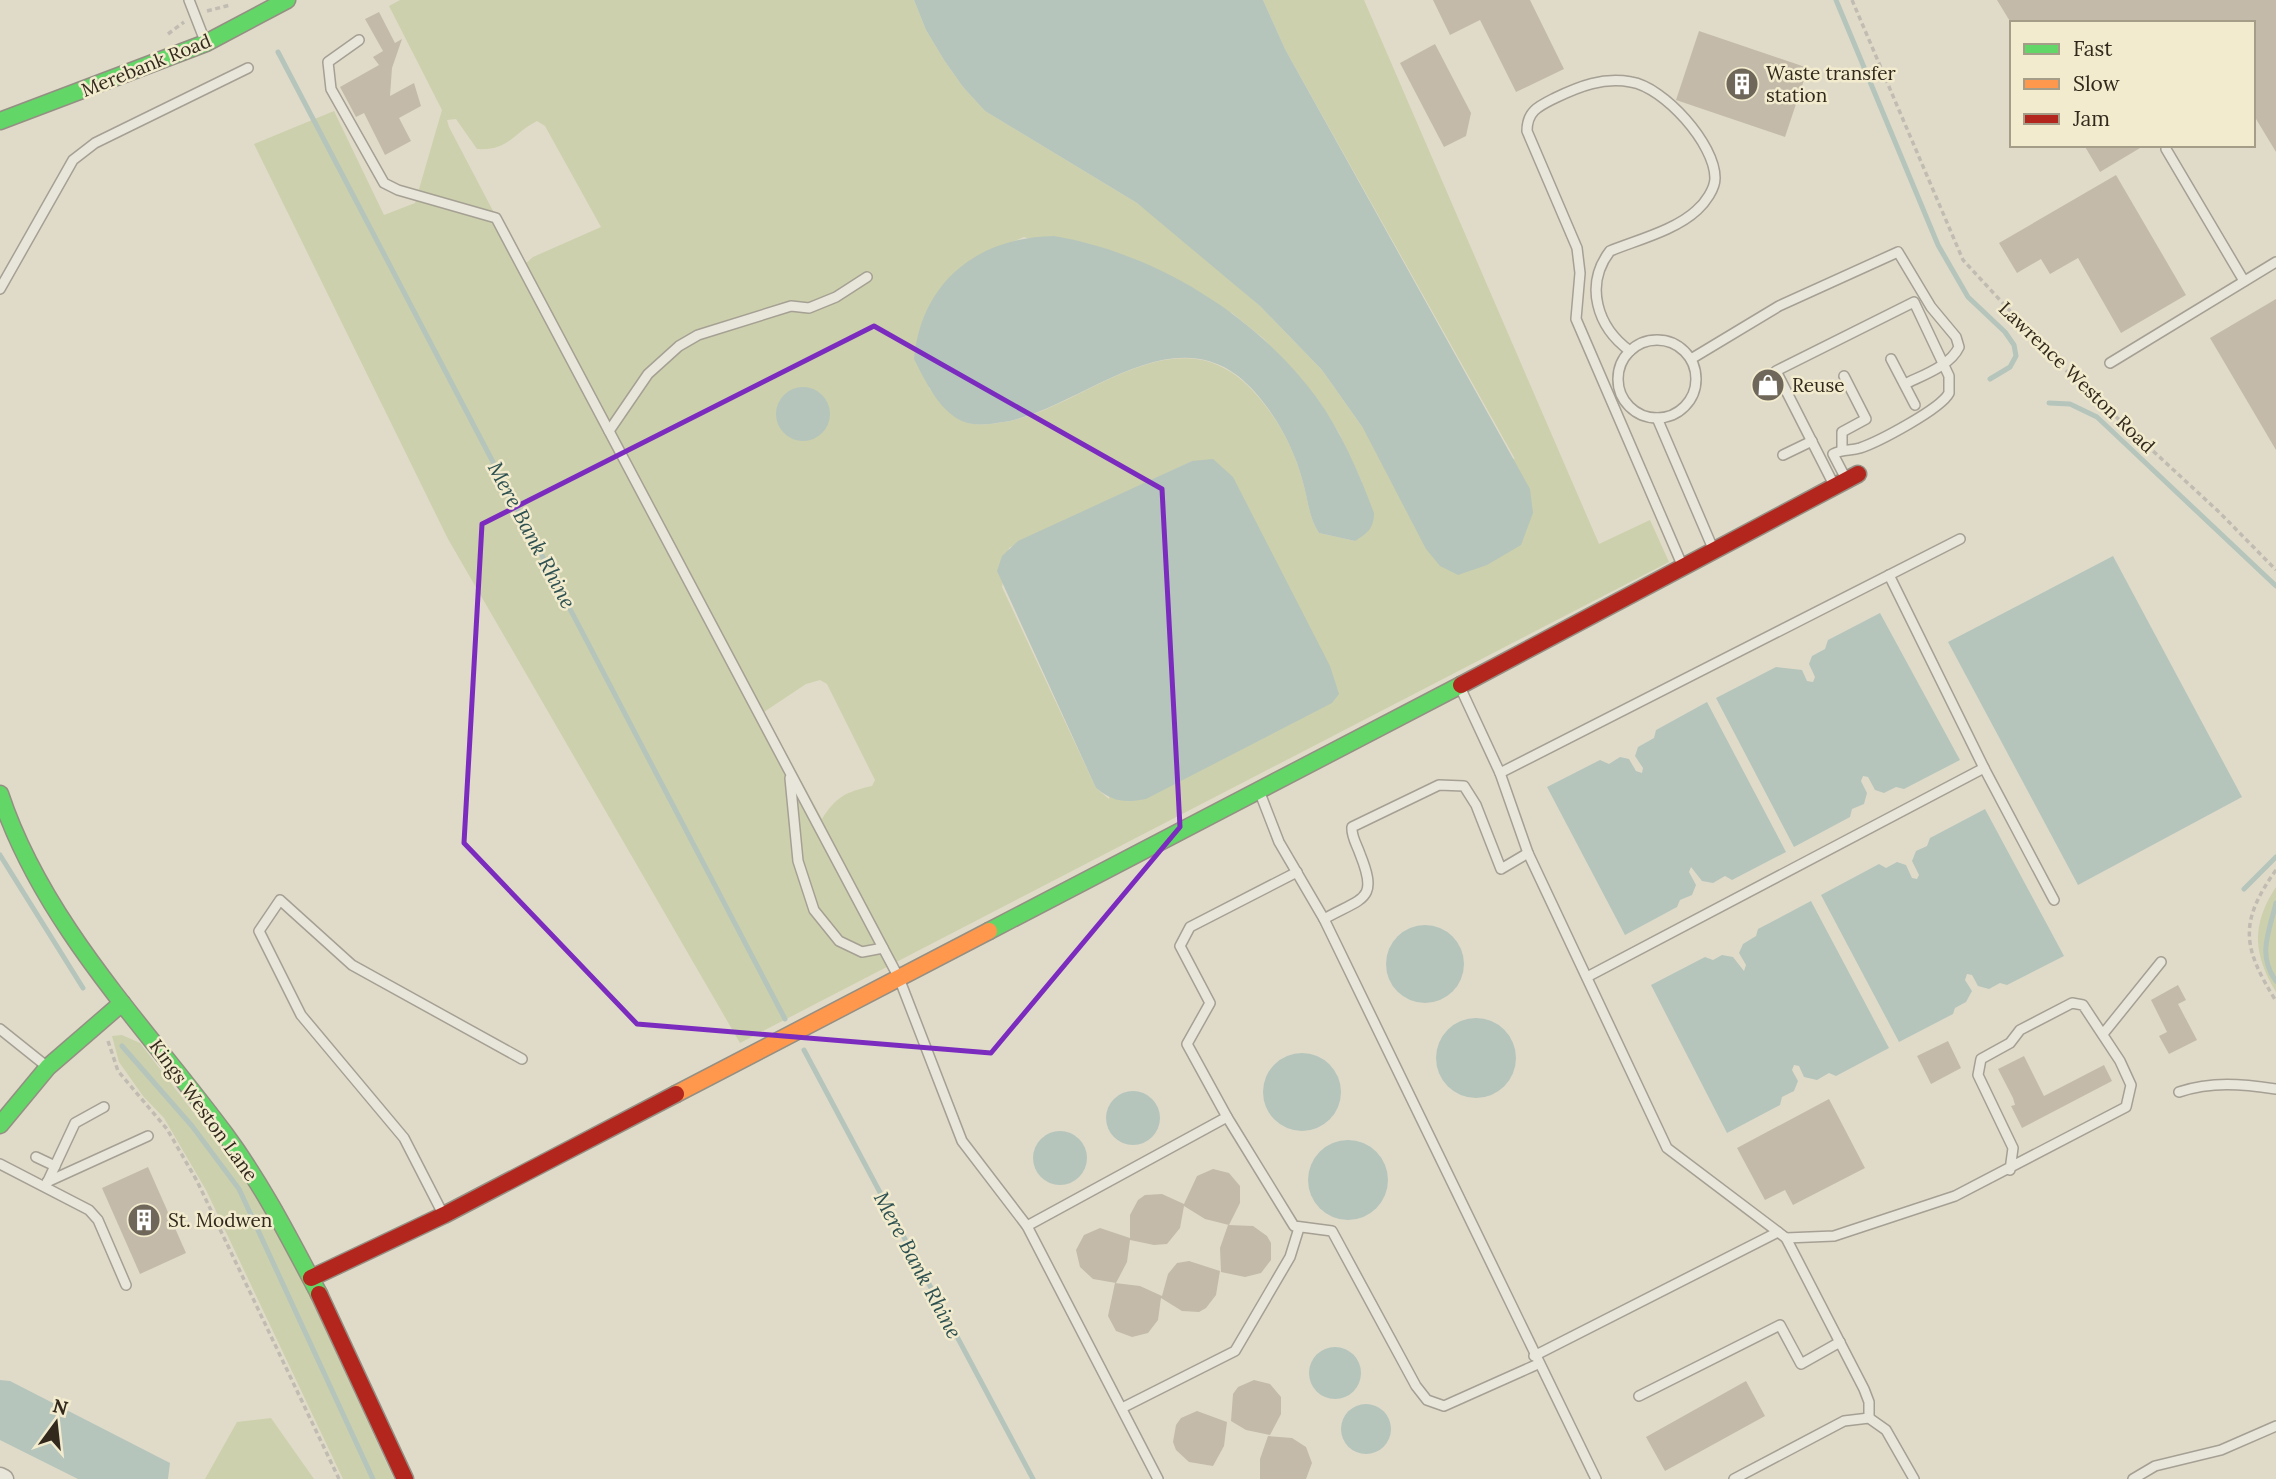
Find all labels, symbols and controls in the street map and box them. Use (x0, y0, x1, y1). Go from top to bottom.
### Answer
legend (2010, 21, 2255, 147)
street label: Merebank Road (78, 28, 214, 102)
text: Fast (2073, 35, 2113, 62)
place label: Waste transfer station (1766, 61, 1897, 107)
building icon: Waste transfer station (1723, 65, 1761, 103)
text: Slow (2073, 70, 2120, 97)
text: Jam (2072, 105, 2110, 132)
street label: Lawrence Weston Road (1994, 296, 2160, 458)
shop icon: Reuse (1749, 366, 1787, 404)
place label: Reuse (1792, 373, 1845, 397)
water label: Mere Bank Rhine (482, 457, 582, 613)
street label: Kings Weston Lane (144, 1034, 264, 1186)
water label: Mere Bank Rhine (868, 1187, 968, 1343)
building icon: St. Modwen (125, 1201, 163, 1239)
place label: St. Modwen (168, 1208, 272, 1232)
north arrow (21, 1388, 91, 1458)
text: N (50, 1393, 71, 1420)

